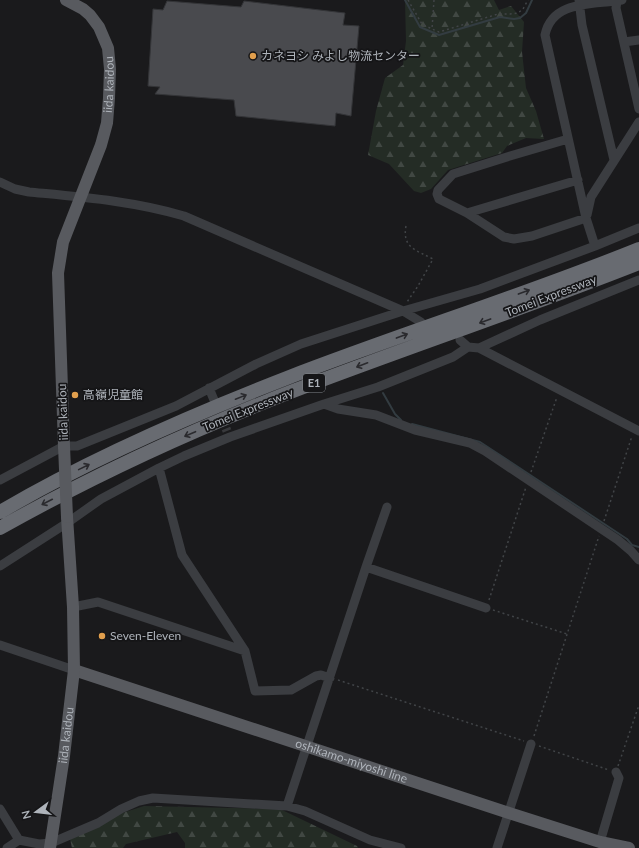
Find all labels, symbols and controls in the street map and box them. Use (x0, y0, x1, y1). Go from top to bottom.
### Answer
place label: カネヨシ みよし物流センター (261, 48, 420, 63)
marker: カネヨシ みよし物流センター (248, 51, 258, 61)
street label: iida kaidou (100, 56, 117, 113)
street label: Tomei Expressway (503, 271, 599, 320)
one-way arrow (518, 288, 530, 296)
one-way arrow (479, 317, 491, 325)
one-way arrow (396, 332, 408, 340)
one-way arrow (357, 362, 369, 370)
road number: E1 (303, 374, 325, 392)
street label: iida kaidou (54, 383, 71, 441)
street label: Tomei Expressway (200, 384, 296, 435)
place label: 高嶺児童館 (83, 387, 143, 402)
marker: 高嶺児童館 (70, 390, 80, 400)
one-way arrow (234, 393, 246, 400)
one-way arrow (184, 431, 196, 438)
one-way arrow (78, 463, 90, 470)
one-way arrow (41, 499, 53, 506)
place label: Seven-Eleven (110, 628, 181, 643)
marker: Seven-Eleven (97, 631, 107, 641)
street label: iida kaidou (55, 706, 77, 764)
street label: oshikamo-miyoshi line (294, 735, 410, 786)
north arrow (16, 792, 56, 832)
text: N (18, 809, 33, 820)

